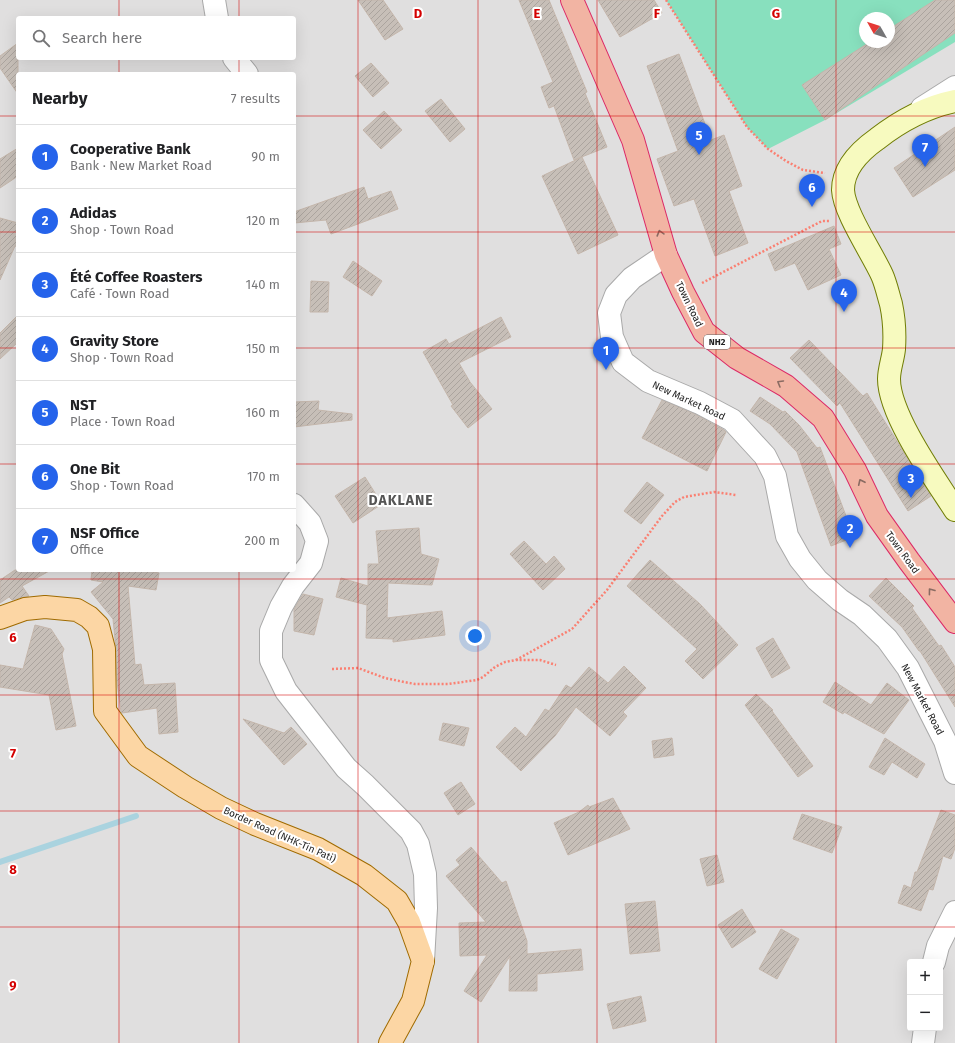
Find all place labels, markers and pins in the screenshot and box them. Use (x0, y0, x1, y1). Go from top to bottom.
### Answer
pin: 5 (686, 122, 712, 155)
pin: 7 (912, 134, 938, 167)
pin: 6 (799, 174, 825, 207)
pin: 4 (831, 279, 857, 312)
pin: 1 (593, 337, 619, 370)
pin: 3 (898, 465, 924, 498)
pin: 2 (837, 515, 863, 548)

